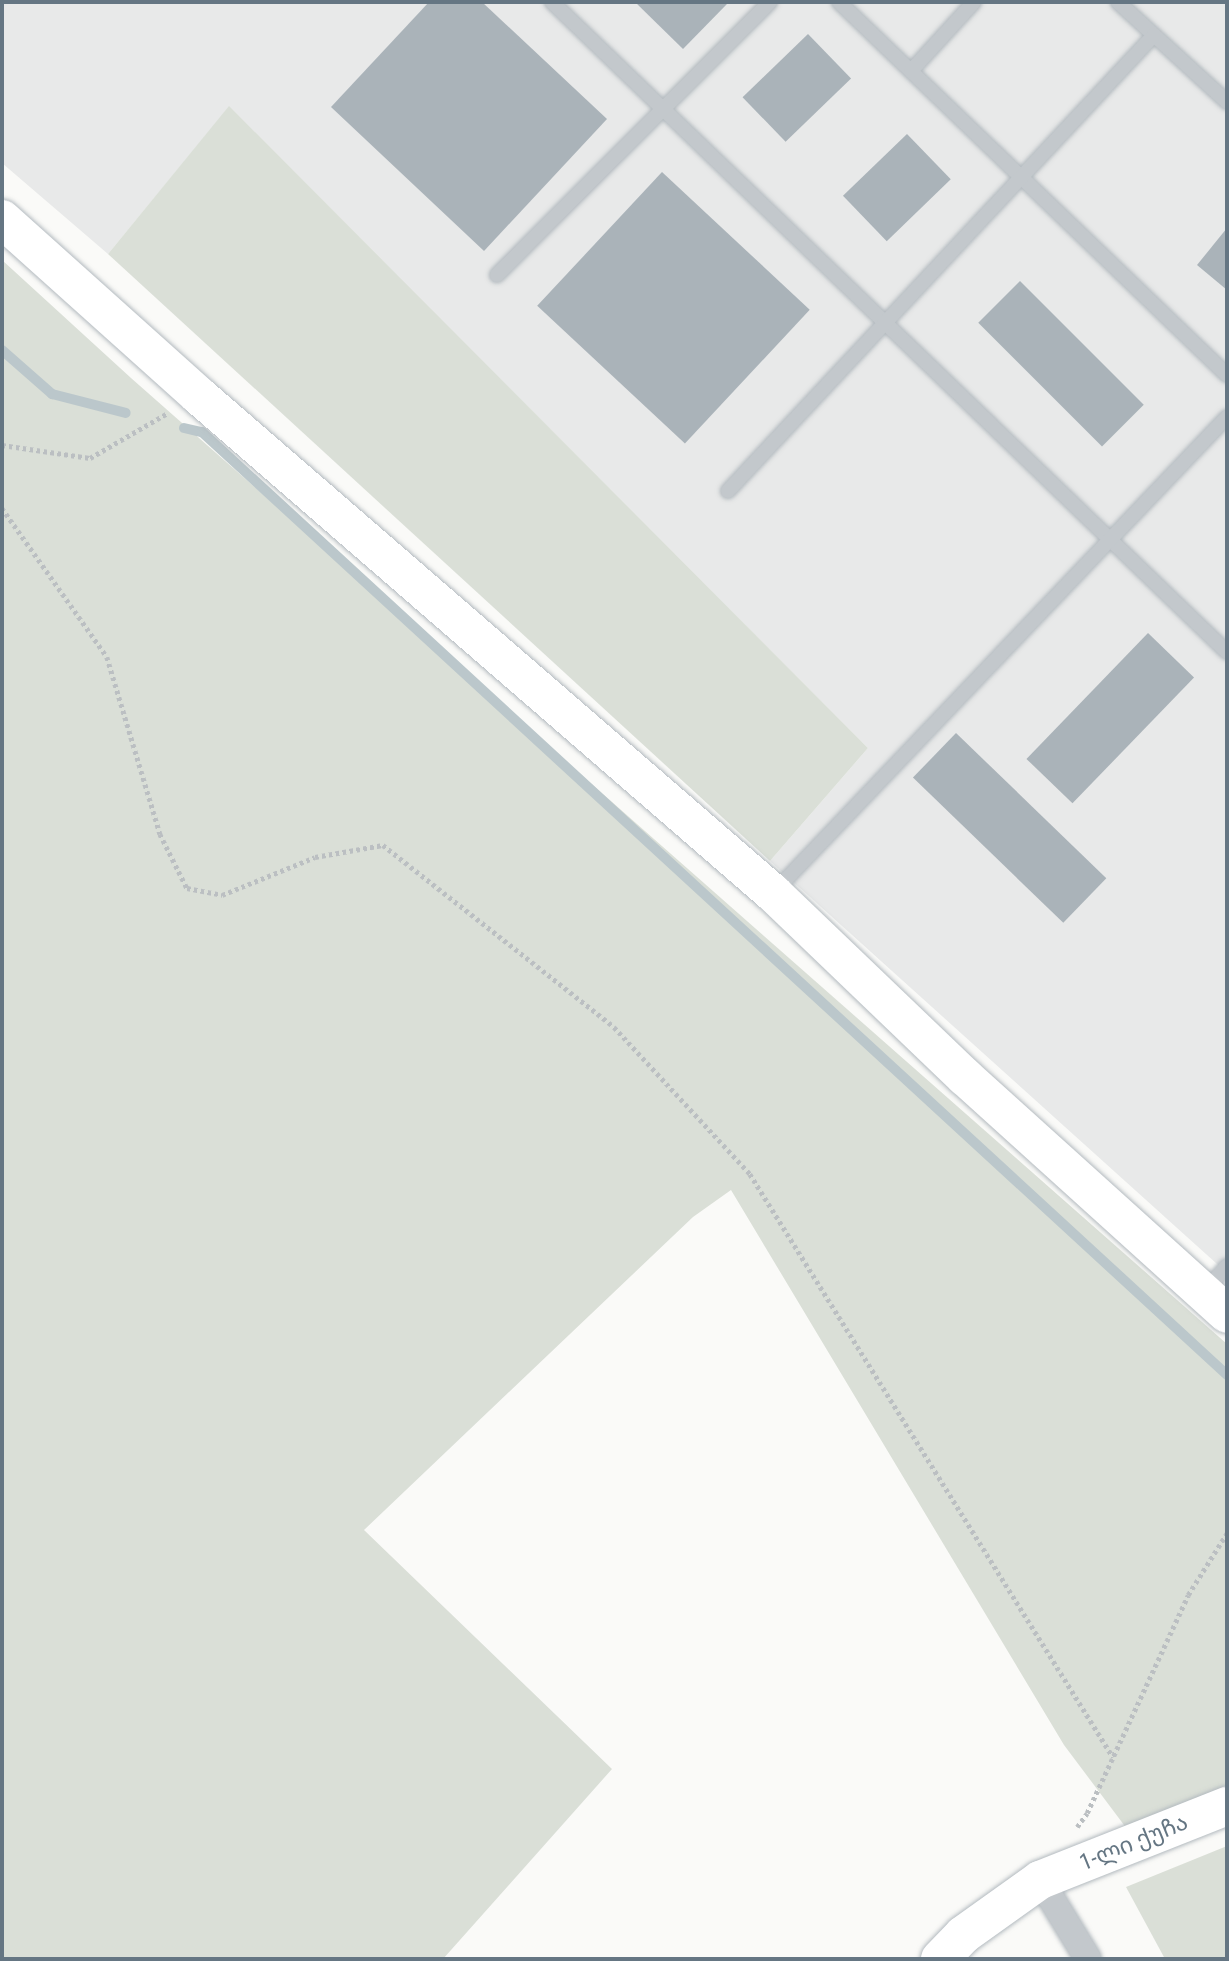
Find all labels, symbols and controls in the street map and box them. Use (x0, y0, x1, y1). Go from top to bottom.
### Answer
street label: 1-ლი ქუჩა (1076, 1809, 1192, 1877)

